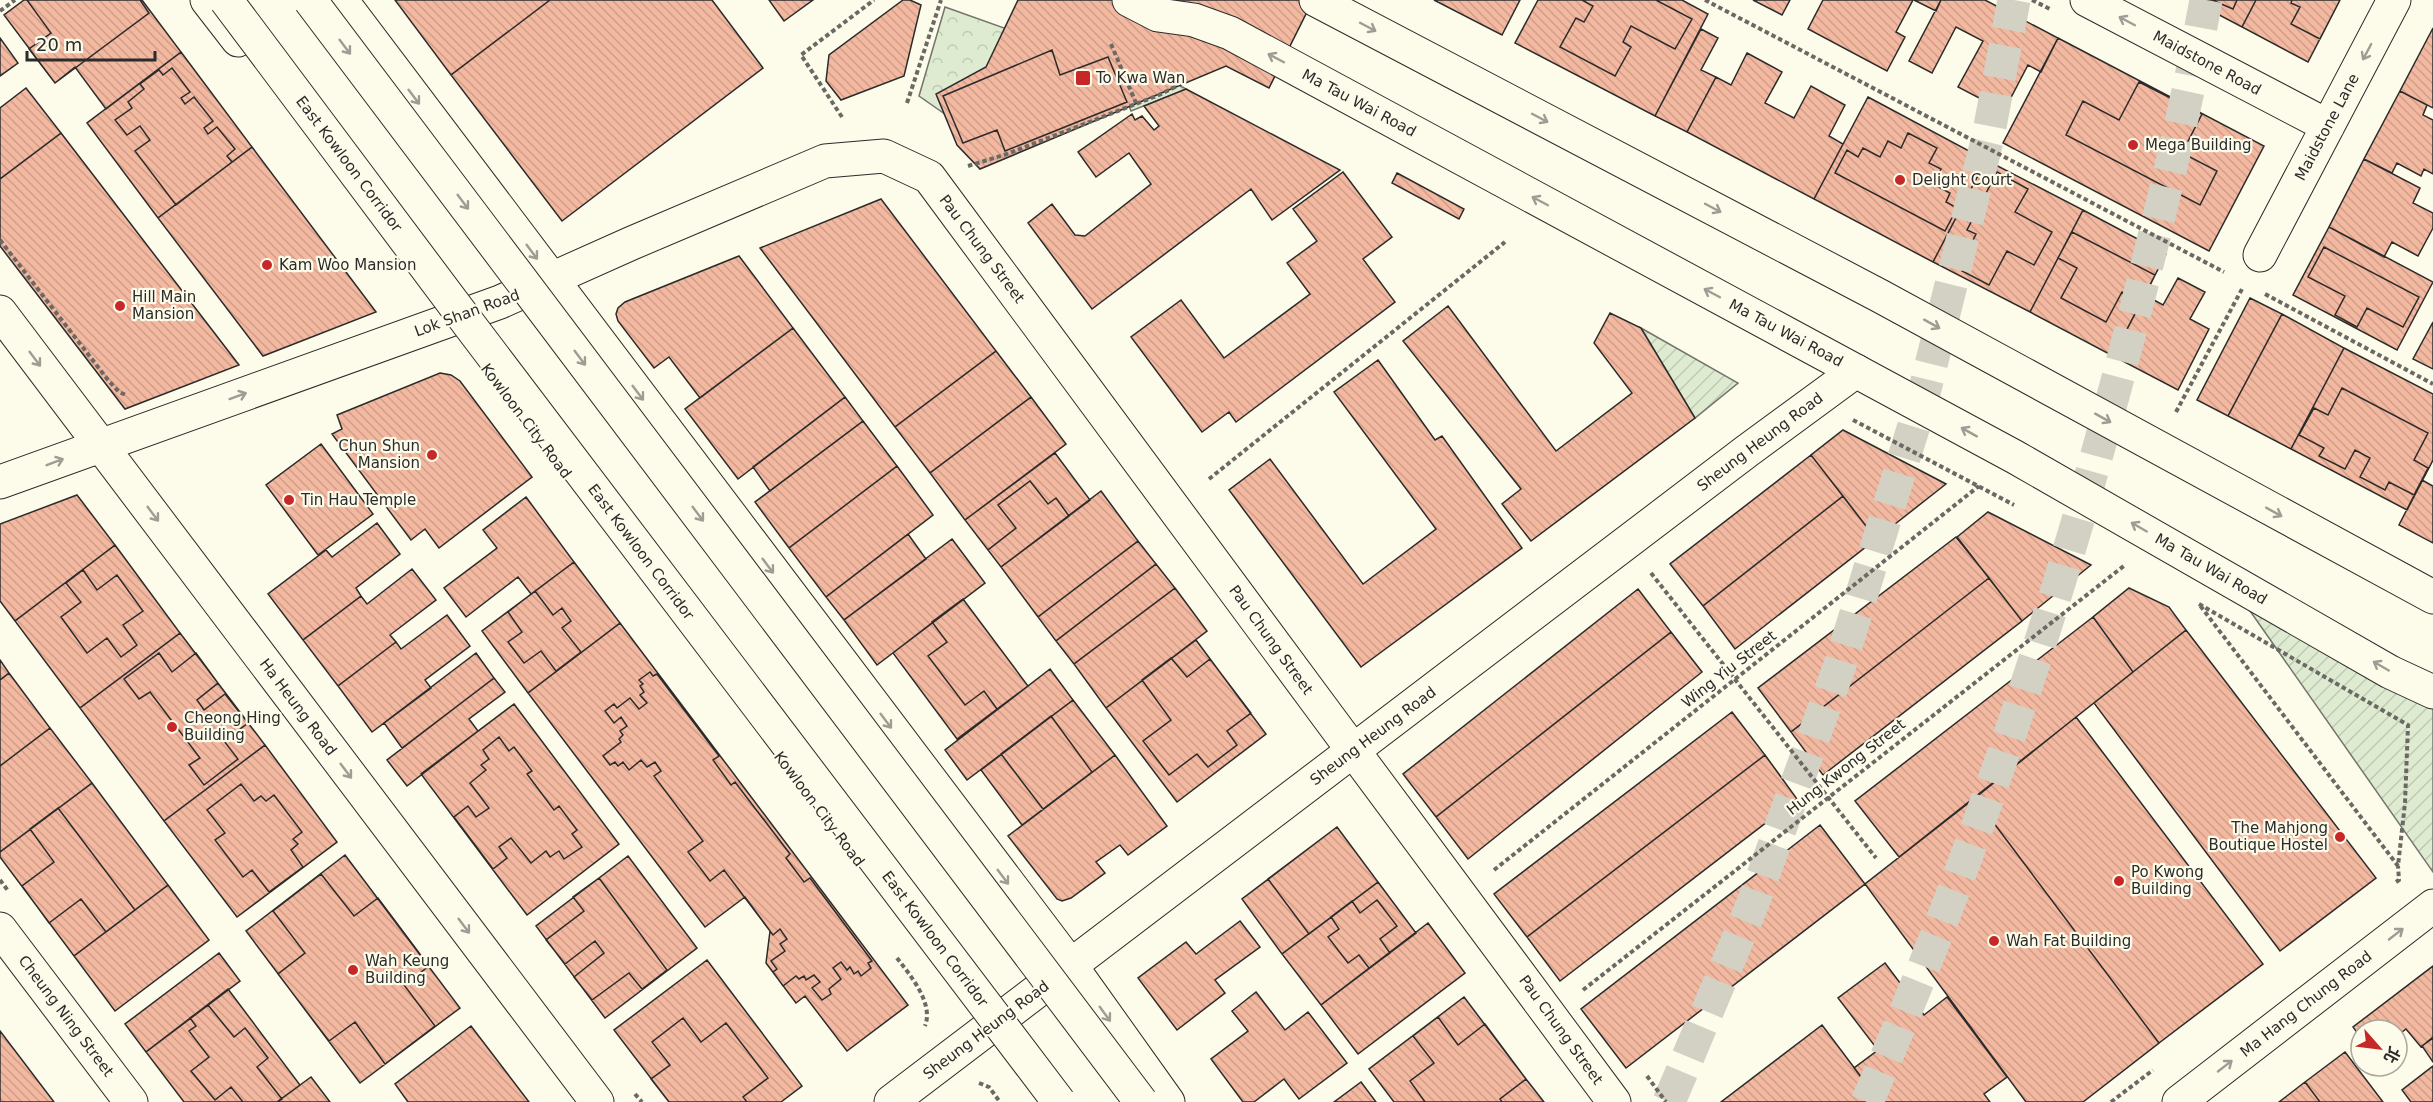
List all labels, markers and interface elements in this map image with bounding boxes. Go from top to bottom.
one-way arrow [2119,15,2137,26]
one-way arrow [1358,22,1376,33]
scale bar [27,24,154,62]
street label: Maidstone Road [2150,27,2264,99]
text: 20 m [36,34,82,55]
one-way arrow [339,38,352,54]
one-way arrow [2361,43,2373,60]
one-way arrow [1268,52,1286,63]
street label: Ma Tau Wai Road [1299,65,1419,141]
marker: To Kwa Wan [1074,69,1092,87]
place label: To Kwa Wan [1095,69,1185,87]
street label: Maidstone Lane [2291,70,2363,184]
one-way arrow [408,89,421,105]
street label: East Kowloon Corridor [292,93,406,236]
one-way arrow [1531,113,1549,124]
place label: Mega Building [2145,136,2252,154]
marker: Mega Building [2126,138,2140,152]
place label: Delight Court [1912,171,2012,189]
marker: Delight Court [1893,173,1907,187]
street label: Pau Chung Street [935,191,1029,307]
one-way arrow [456,194,469,210]
one-way arrow [1532,195,1550,206]
one-way arrow [1704,203,1722,215]
one-way arrow [525,244,538,260]
place label: Kam Woo Mansion [279,256,417,274]
marker: Kam Woo Mansion [260,258,274,272]
street label: Lok Shan Road [412,286,522,340]
one-way arrow [1704,287,1721,299]
place label: Hill Main Mansion [132,288,196,323]
street label: Ma Tau Wai Road [1726,295,1846,371]
marker: Hill Main Mansion [113,299,127,313]
one-way arrow [1922,319,1940,330]
one-way arrow [573,350,586,366]
one-way arrow [28,351,41,367]
street label: Kowloon City Road [477,360,575,482]
one-way arrow [632,385,644,401]
one-way arrow [228,389,247,400]
street label: Sheung Heung Road [1693,389,1827,495]
one-way arrow [2094,412,2111,424]
one-way arrow [1960,426,1978,437]
place label: Chun Shun Mansion [338,437,420,472]
marker: Chun Shun Mansion [425,448,439,462]
one-way arrow [45,456,64,467]
street label: East Kowloon Corridor [584,481,698,624]
place label: Tin Hau Temple [300,491,416,509]
marker: Tin Hau Temple [282,493,296,507]
one-way arrow [691,505,704,521]
one-way arrow [146,506,159,522]
one-way arrow [2265,506,2282,518]
one-way arrow [2131,521,2148,533]
street label: Ma Tau Wai Road [2152,530,2270,608]
one-way arrow [762,557,774,573]
street label: Pau Chung Street [1225,582,1317,698]
street label: Wing Yiu Street [1678,626,1780,712]
street label: Ha Heung Road [256,655,340,759]
one-way arrow [2373,660,2390,672]
street label: Sheung Heung Road [1306,683,1440,789]
place label: Cheong Hing Building [184,709,281,744]
one-way arrow [879,713,892,729]
street label: Hung Kwong Street [1783,715,1909,819]
marker: Cheong Hing Building [165,720,179,734]
street label: Kowloon City Road [770,748,868,870]
one-way arrow [340,762,353,778]
place label: The Mahjong Boutique Hostel [2208,819,2328,854]
marker: The Mahjong Boutique Hostel [2333,830,2347,844]
place label: Po Kwong Building [2131,863,2204,898]
street label: East Kowloon Corridor [878,868,992,1011]
one-way arrow [997,869,1010,885]
marker: Po Kwong Building [2112,874,2126,888]
one-way arrow [457,918,470,934]
one-way arrow [2388,928,2404,941]
place label: Wah Fat Building [2006,932,2131,950]
marker: Wah Fat Building [1987,934,2001,948]
street label: Ma Hang Chung Road [2237,947,2375,1061]
street label: Cheung Ning Street [14,952,118,1080]
place label: Wah Keung Building [365,952,449,987]
marker: Wah Keung Building [346,963,360,977]
street label: Pau Chung Street [1515,972,1607,1088]
street label: Sheung Heung Road [919,977,1053,1083]
one-way arrow [1099,1005,1111,1021]
north arrow [2349,1018,2409,1078]
text: 北 [2380,1043,2404,1066]
one-way arrow [2217,1060,2233,1073]

